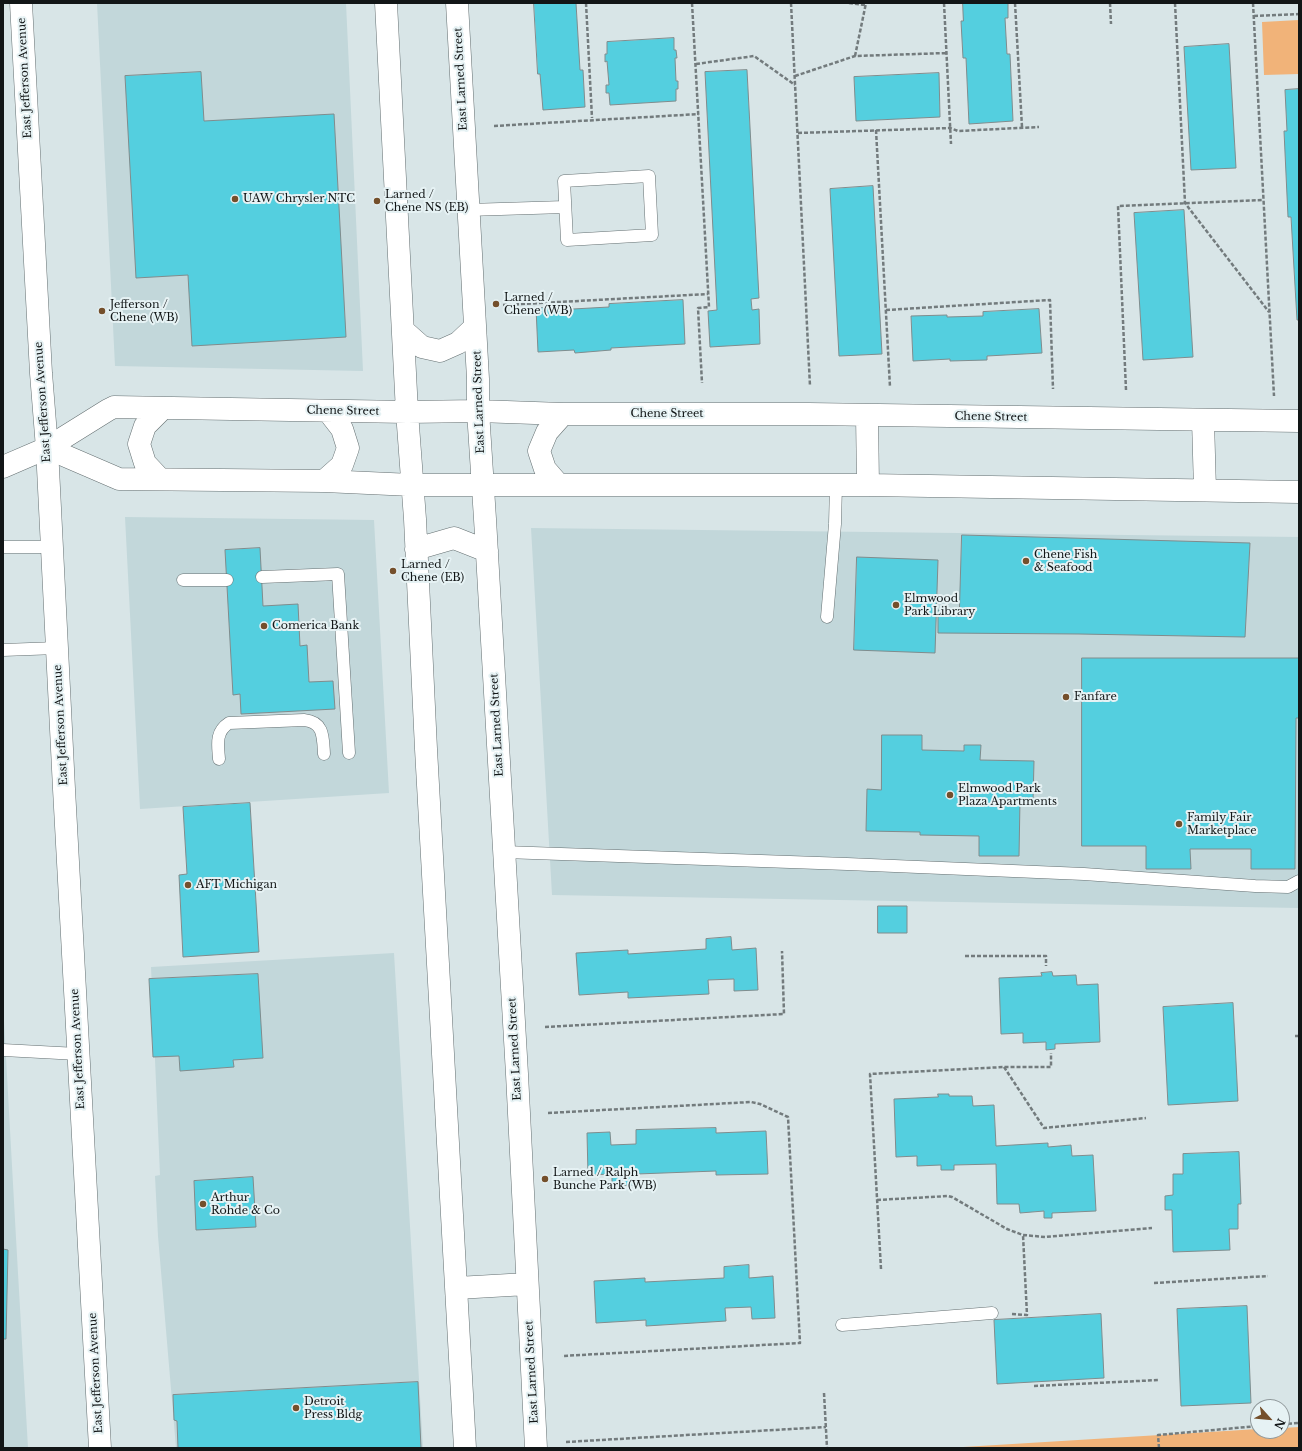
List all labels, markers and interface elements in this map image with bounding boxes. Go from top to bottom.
street label: East Jefferson Avenue [15,17,35,139]
street label: East Larned Street [452,27,470,131]
place label: Larned / Chene NS (EB) [385,188,468,214]
place label: UAW Chrysler NTC [243,192,355,206]
marker: UAW Chrysler NTC [230,194,240,204]
marker: Larned / Chene NS (EB) [372,196,382,206]
place label: Larned / Chene (WB) [504,291,572,317]
place label: Jefferson / Chene (WB) [110,298,178,324]
marker: Larned / Chene (WB) [491,299,501,309]
marker: Jefferson / Chene (WB) [97,306,107,316]
street label: East Jefferson Avenue [32,341,54,463]
street label: East Larned Street [471,350,487,454]
street label: Chene Street [306,404,380,418]
street label: Chene Street [631,407,703,421]
street label: Chene Street [954,410,1028,424]
place label: Chene Fish & Seafood [1034,548,1097,574]
marker: Chene Fish & Seafood [1021,556,1031,566]
place label: Larned / Chene (EB) [401,558,464,584]
marker: Larned / Chene (EB) [388,566,398,576]
place label: Elmwood Park Library [904,592,975,618]
marker: Elmwood Park Library [891,600,901,610]
place label: Comerica Bank [272,619,359,633]
marker: Comerica Bank [259,621,269,631]
street label: East Jefferson Avenue [51,664,71,786]
street label: East Larned Street [488,673,506,777]
place label: Fanfare [1074,690,1117,704]
marker: Fanfare [1061,692,1071,702]
place label: Elmwood Park Plaza Apartments [958,782,1057,808]
marker: Elmwood Park Plaza Apartments [945,790,955,800]
place label: Family Fair Marketplace [1187,811,1256,837]
marker: Family Fair Marketplace [1174,819,1184,829]
place label: AFT Michigan [196,878,277,892]
marker: AFT Michigan [183,880,193,890]
street label: East Jefferson Avenue [68,988,88,1110]
street label: East Larned Street [506,997,524,1101]
place label: Larned / Ralph Bunche Park (WB) [553,1166,656,1192]
marker: Larned / Ralph Bunche Park (WB) [540,1174,550,1184]
place label: Arthur Rohde & Co [211,1191,280,1217]
marker: Arthur Rohde & Co [198,1199,208,1209]
street label: East Jefferson Avenue [86,1312,106,1434]
street label: East Larned Street [523,1320,541,1424]
place label: Detroit Press Bldg [304,1395,362,1421]
north arrow [1250,1399,1290,1439]
marker: Detroit Press Bldg [291,1403,301,1413]
text: N [1271,1416,1288,1432]

